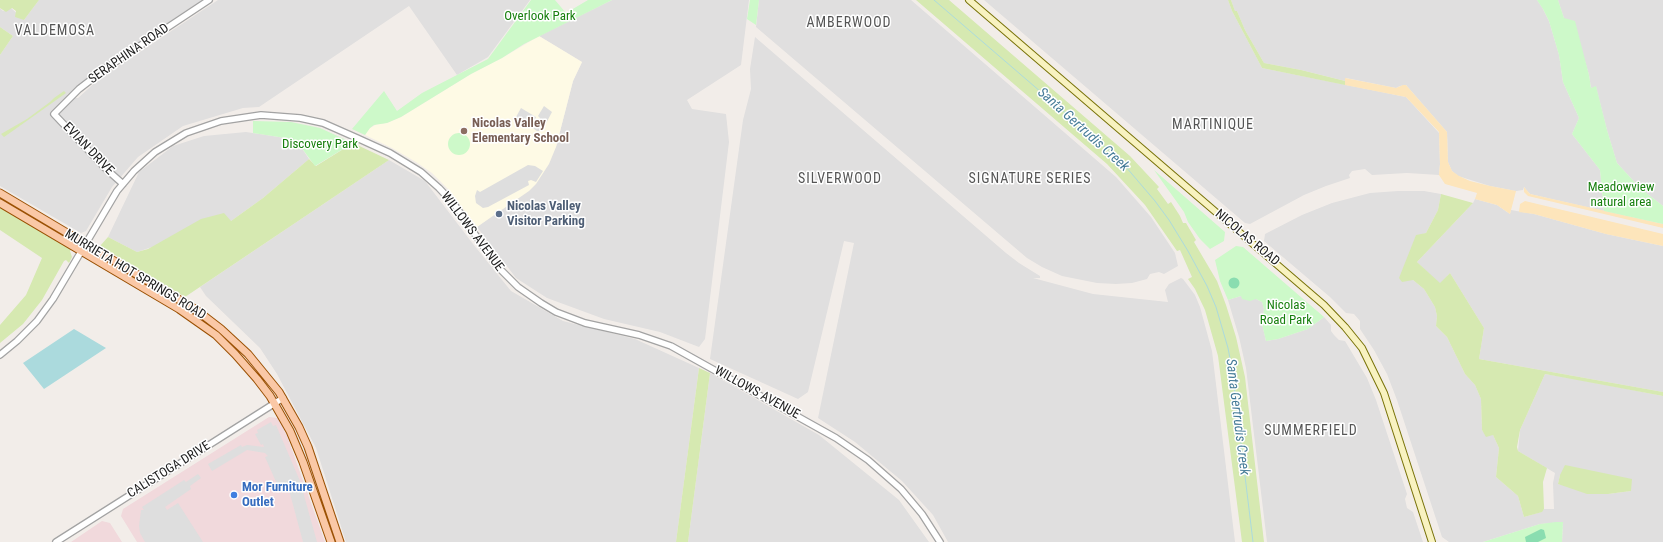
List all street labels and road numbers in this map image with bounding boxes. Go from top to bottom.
street label: SERAPHINA ROAD [86,21,172,87]
street label: EVIAN DRIVE [59,119,117,179]
street label: WILLOWS AVENUE [437,189,507,275]
street label: NICOLAS ROAD [1212,206,1282,270]
street label: MURRIETA HOT SPRINGS ROAD [62,227,208,323]
street label: WILLOWS AVENUE [712,363,802,423]
street label: CALISTOGA DRIVE [125,438,213,502]

